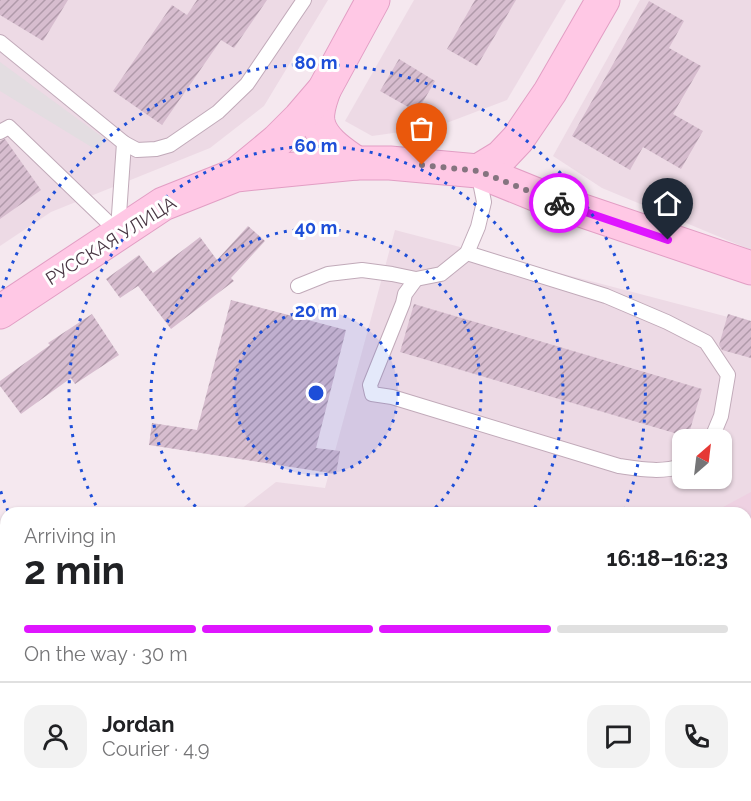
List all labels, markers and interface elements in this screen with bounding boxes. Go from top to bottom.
text: 80 m [294,52,338,73]
pin [396,103,447,165]
icon: bag [405,112,438,145]
text: 60 m [294,135,338,156]
courier [529,173,589,233]
pin [642,178,693,240]
icon: bike [543,187,576,220]
icon: home [651,187,684,220]
street label: РУССКАЯ УЛИЦА [42,192,180,289]
text: 40 m [295,217,337,238]
text: 20 m [295,300,337,321]
centre of rings [306,383,326,403]
north arrow [672,429,732,489]
map controls [672,429,732,489]
text: Arriving in [24,524,116,548]
text: 16:18–16:23 [607,545,728,571]
text: 2 min [24,547,125,593]
text: On the way · 30 m [24,642,188,666]
button: person [24,705,87,768]
button: chat [587,705,650,768]
button: phone [665,705,728,768]
text: Jordan [102,711,174,737]
text: Courier · 4.9 [102,737,210,761]

